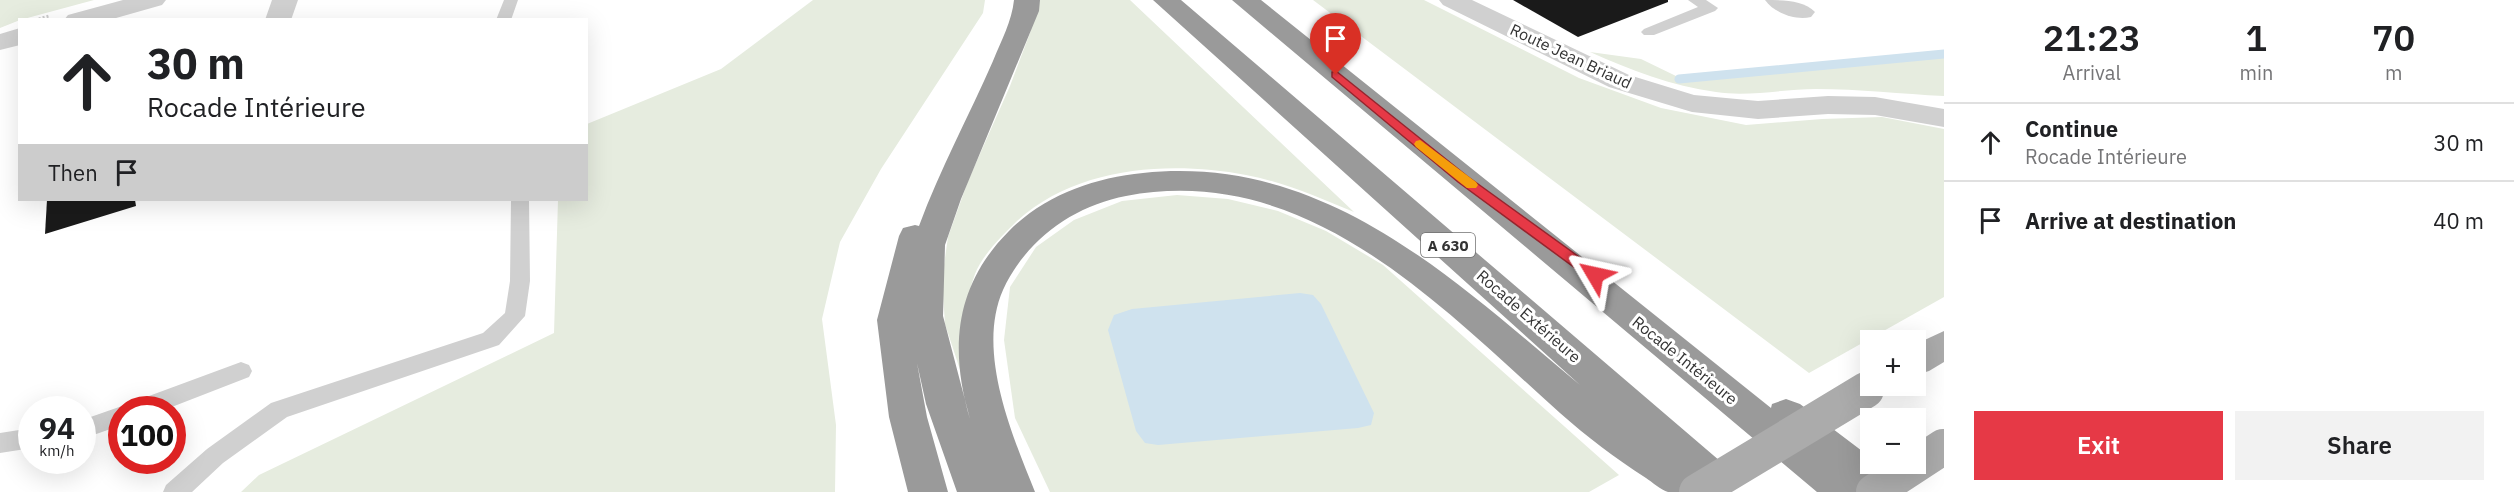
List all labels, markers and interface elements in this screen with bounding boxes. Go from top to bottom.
pin [1310,13,1361,75]
text: 21:23 [2043,14,2141,61]
text: 1 [2246,14,2267,61]
text: 70 [2372,14,2415,61]
street label: Route Jean Briaud [1507,19,1635,93]
icon: arrive [1319,22,1352,55]
text: 30 m [147,36,245,91]
icon: ahead [48,42,126,120]
text: Arrival [2063,59,2121,86]
text: min [2239,59,2273,86]
text: m [2385,59,2402,86]
text: Rocade Intérieure [147,89,366,124]
text: Continue [2025,114,2118,143]
icon: ahead [1974,126,2007,159]
text: 30 m [2433,128,2484,157]
text: Rocade Intérieure [2025,143,2187,170]
icon: arrive [110,156,143,189]
text: Then [48,158,98,187]
icon: arrive [1974,204,2007,237]
text: Arrive at destination [2025,206,2236,235]
text: 40 m [2433,206,2484,235]
road number: A 630 [1421,233,1475,257]
position arrow [1563,243,1627,307]
street label: Rocade Extérieure [1473,265,1585,367]
street label: Rocade Intérieure [1628,311,1742,409]
map controls [1860,330,1926,474]
button: + [1860,330,1926,396]
speed limit sign: 100 [108,396,186,474]
text: 94 [39,408,75,447]
button: − [1860,408,1926,474]
button: Exit [1974,411,2223,480]
button: Share [2235,411,2484,480]
text: km/h [39,441,75,460]

